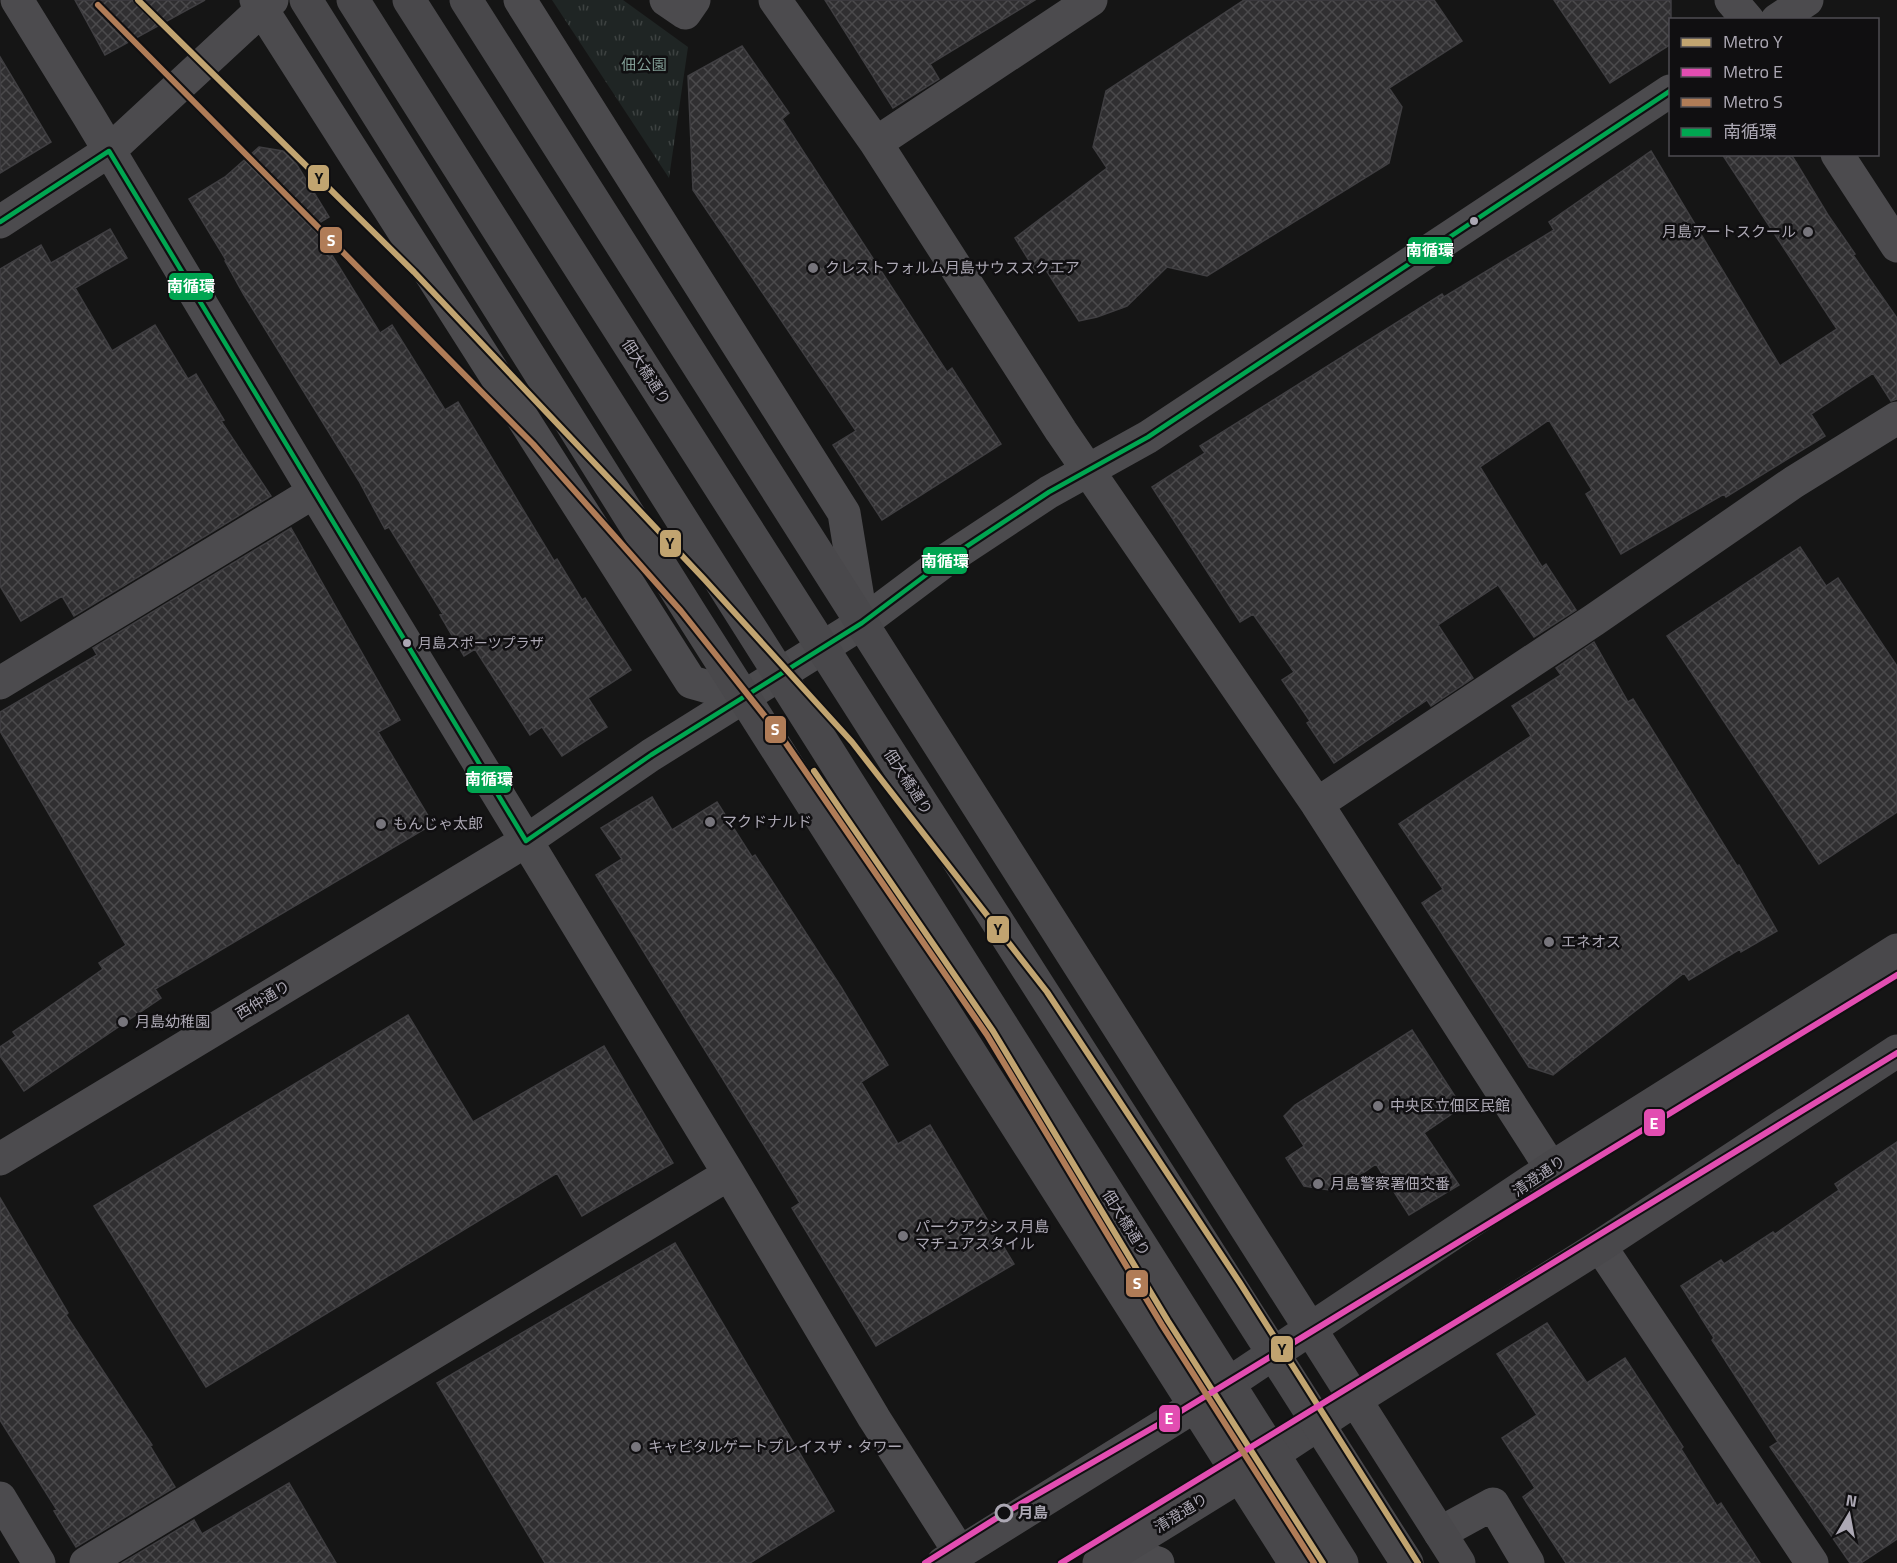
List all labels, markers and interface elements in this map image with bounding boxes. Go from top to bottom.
legend [1669,18,1879,156]
text: Metro Y [1723,28,1783,55]
park label: 佃公園 [621,53,667,76]
text: Metro E [1723,58,1783,85]
text: Metro S [1723,88,1783,115]
text: 南循環 [1723,118,1777,145]
line badge: Y [307,164,330,192]
text: Y [315,166,324,190]
unlabelled marker [1468,215,1480,227]
place label: 月島アートスクール [1662,220,1796,243]
marker: 月島アートスクール [1801,225,1815,239]
line badge: S [319,226,343,254]
text: S [327,228,336,252]
line badge: 南循環 [1407,236,1453,265]
text: 南循環 [1406,238,1454,262]
place label: クレストフォルム月島サウススクエア [825,256,1080,279]
marker: クレストフォルム月島サウススクエア [806,261,820,275]
line badge: 南循環 [168,272,214,301]
text: 南循環 [167,274,215,298]
street label: 佃大橋通り [616,334,676,409]
line badge: Y [659,529,682,558]
text: Y [666,531,675,555]
line badge: 南循環 [922,546,968,575]
text: 南循環 [921,549,969,573]
place label: 月島スポーツプラザ [418,632,544,653]
marker: 月島スポーツプラザ [401,637,413,649]
line badge: S [764,715,787,744]
text: S [771,717,780,741]
street label: 佃大橋通り [878,744,938,819]
line badge: 南循環 [466,765,512,794]
text: 南循環 [465,767,513,791]
place label: マクドナルド [722,810,812,833]
place label: もんじゃ太郎 [393,812,483,835]
marker: マクドナルド [703,815,717,829]
marker: もんじゃ太郎 [374,817,388,831]
line badge: Y [986,915,1010,944]
text: Y [994,917,1003,941]
place label: エネオス [1561,930,1621,953]
marker: エネオス [1542,935,1556,949]
street label: 西仲通り [231,974,294,1025]
place label: 月島幼稚園 [135,1010,210,1033]
marker: 月島幼稚園 [116,1015,130,1029]
place label: 中央区立佃区民館 [1390,1094,1510,1117]
marker: 中央区立佃区民館 [1371,1099,1385,1113]
line badge: E [1643,1108,1666,1137]
text: E [1650,1111,1659,1135]
street label: 清澄通り [1507,1149,1570,1202]
place label: 月島警察署佃交番 [1330,1172,1450,1195]
marker: 月島警察署佃交番 [1311,1177,1325,1191]
street label: 佃大橋通り [1097,1185,1156,1261]
place label: パークアクシス月島 マチュアスタイル [915,1215,1049,1255]
marker: パークアクシス月島 マチュアスタイル [896,1229,910,1243]
line badge: S [1125,1269,1149,1298]
text: S [1133,1271,1142,1295]
line badge: Y [1270,1335,1294,1363]
text: Y [1278,1337,1287,1361]
line badge: E [1158,1404,1181,1433]
text: E [1165,1406,1174,1430]
place label: キャピタルゲートプレイスザ・タワー [648,1435,903,1458]
marker: キャピタルゲートプレイスザ・タワー [629,1440,643,1454]
north arrow [1819,1485,1879,1545]
street label: 清澄通り [1149,1487,1212,1538]
text: N [1844,1487,1859,1513]
place label: 月島 [1018,1501,1048,1524]
marker: 月島 [995,1504,1013,1522]

